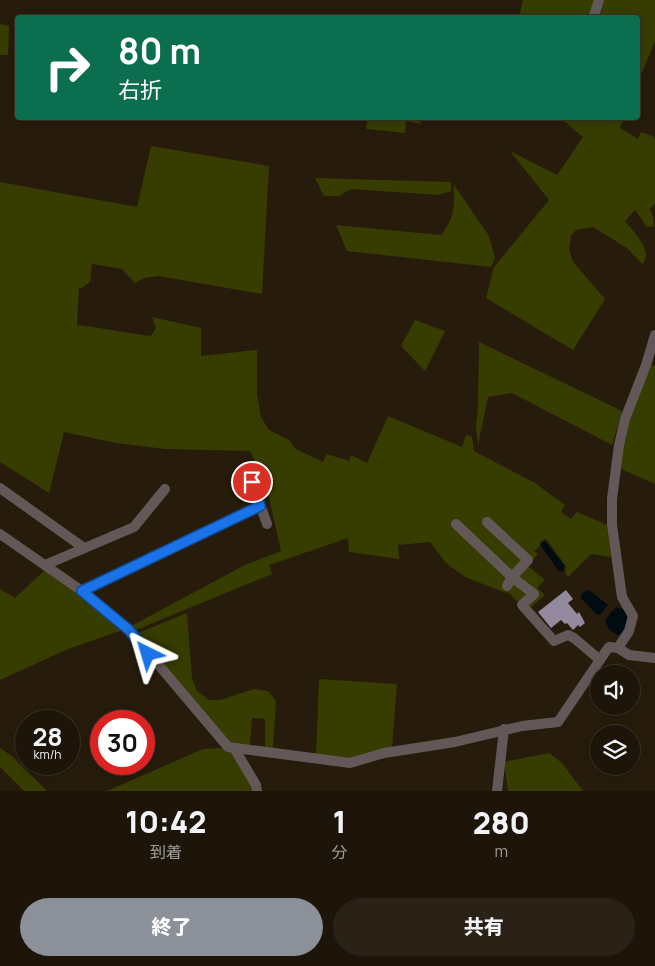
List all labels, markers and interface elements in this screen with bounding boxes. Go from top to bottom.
text: 80 m [118,27,201,75]
icon: right [35,35,100,100]
text: 右折 [118,75,162,105]
pin [231,461,273,503]
icon: arrive [238,468,266,496]
position arrow [121,627,173,679]
map controls [590,665,640,775]
button: sound [590,665,640,715]
speed limit sign: 30 [90,710,155,775]
text: 28 [32,719,63,754]
button: layers [590,725,640,775]
text: km/h [34,746,61,763]
text: 10:42 [125,801,206,842]
text: 1 [333,801,346,842]
text: 280 [473,802,530,843]
text: m [494,840,508,862]
text: 到着 [150,841,182,863]
text: 分 [332,841,348,863]
button: 終了 [20,898,323,956]
button: 共有 [333,898,635,956]

